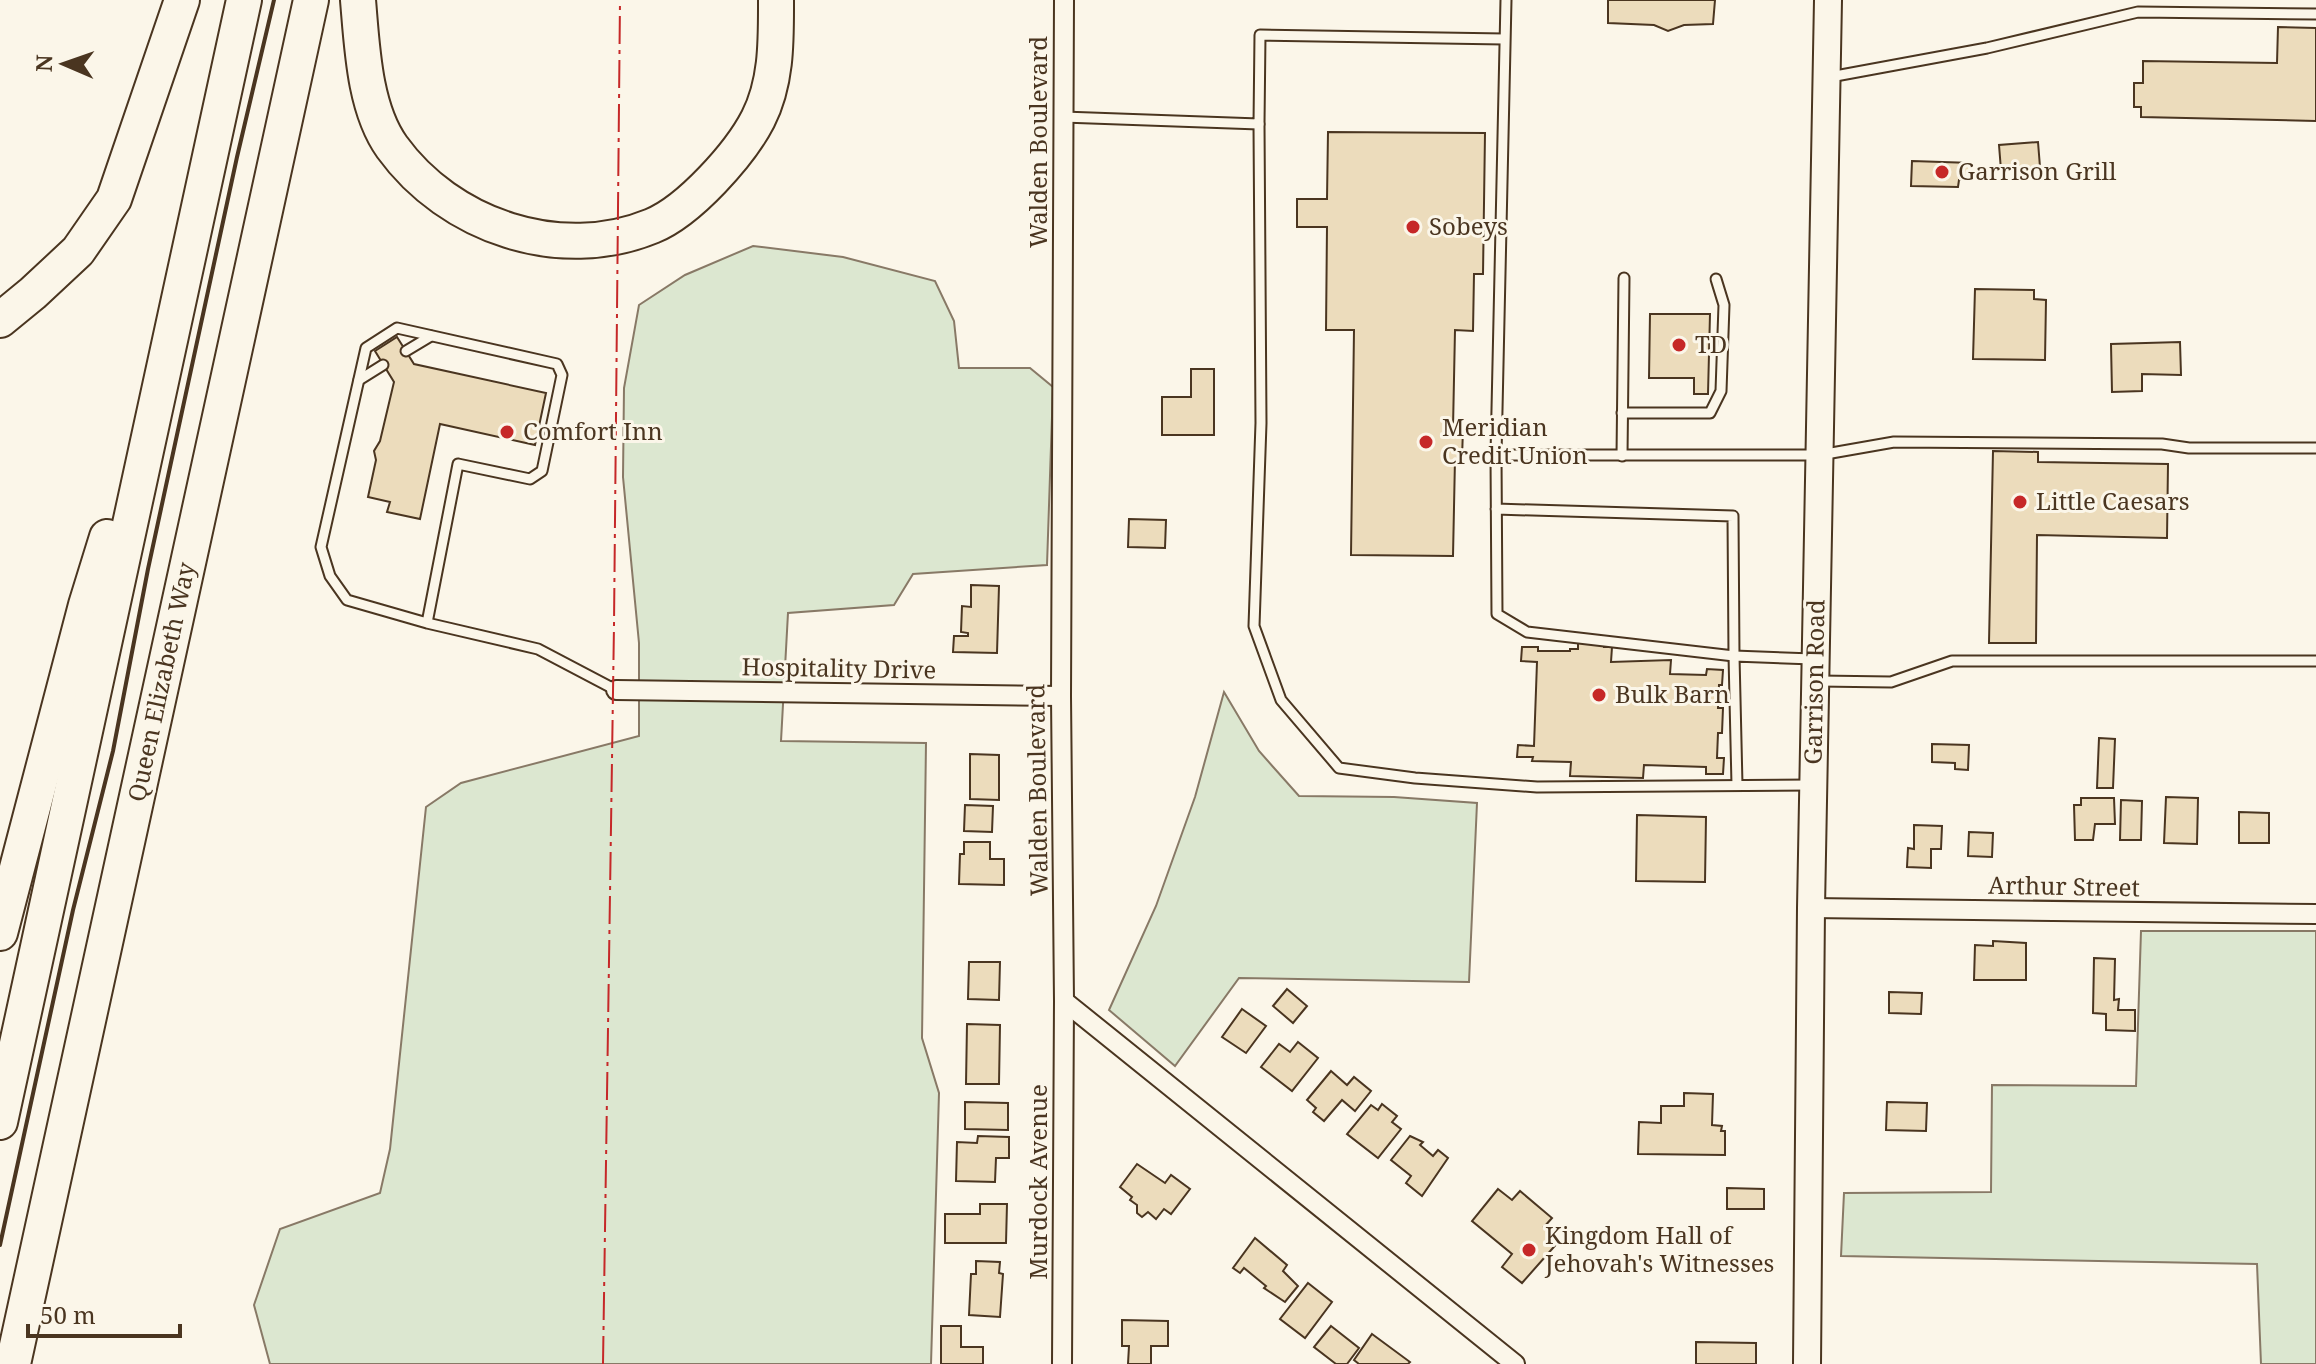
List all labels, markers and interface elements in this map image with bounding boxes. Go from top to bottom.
north arrow [24,24,104,104]
street label: Walden Boulevard [1021,36,1054,248]
text: N [28,54,58,72]
place label: Garrison Grill [1958,154,2117,187]
marker: Garrison Grill [1933,163,1951,181]
place label: Sobeys [1429,209,1508,242]
marker: Sobeys [1404,218,1422,236]
place label: TD [1695,327,1727,360]
marker: TD [1670,336,1688,354]
place label: Meridian Credit Union [1442,410,1588,471]
place label: Comfort Inn [523,414,663,447]
marker: Comfort Inn [498,423,516,441]
marker: Meridian Credit Union [1417,433,1435,451]
place label: Little Caesars [2036,484,2190,517]
marker: Little Caesars [2011,493,2029,511]
street label: Queen Elizabeth Way [119,559,202,804]
street label: Garrison Road [1796,599,1831,765]
street label: Hospitality Drive [741,649,937,686]
place label: Bulk Barn [1615,677,1730,710]
street label: Walden Boulevard [1018,683,1055,896]
marker: Bulk Barn [1590,686,1608,704]
street label: Arthur Street [1988,868,2140,903]
street label: Murdock Avenue [1021,1084,1054,1280]
place label: Kingdom Hall of Jehovah's Witnesses [1544,1218,1774,1279]
marker: Kingdom Hall of Jehovah's Witnesses [1520,1241,1538,1259]
scale bar [28,1288,180,1338]
text: 50 m [40,1298,96,1331]

